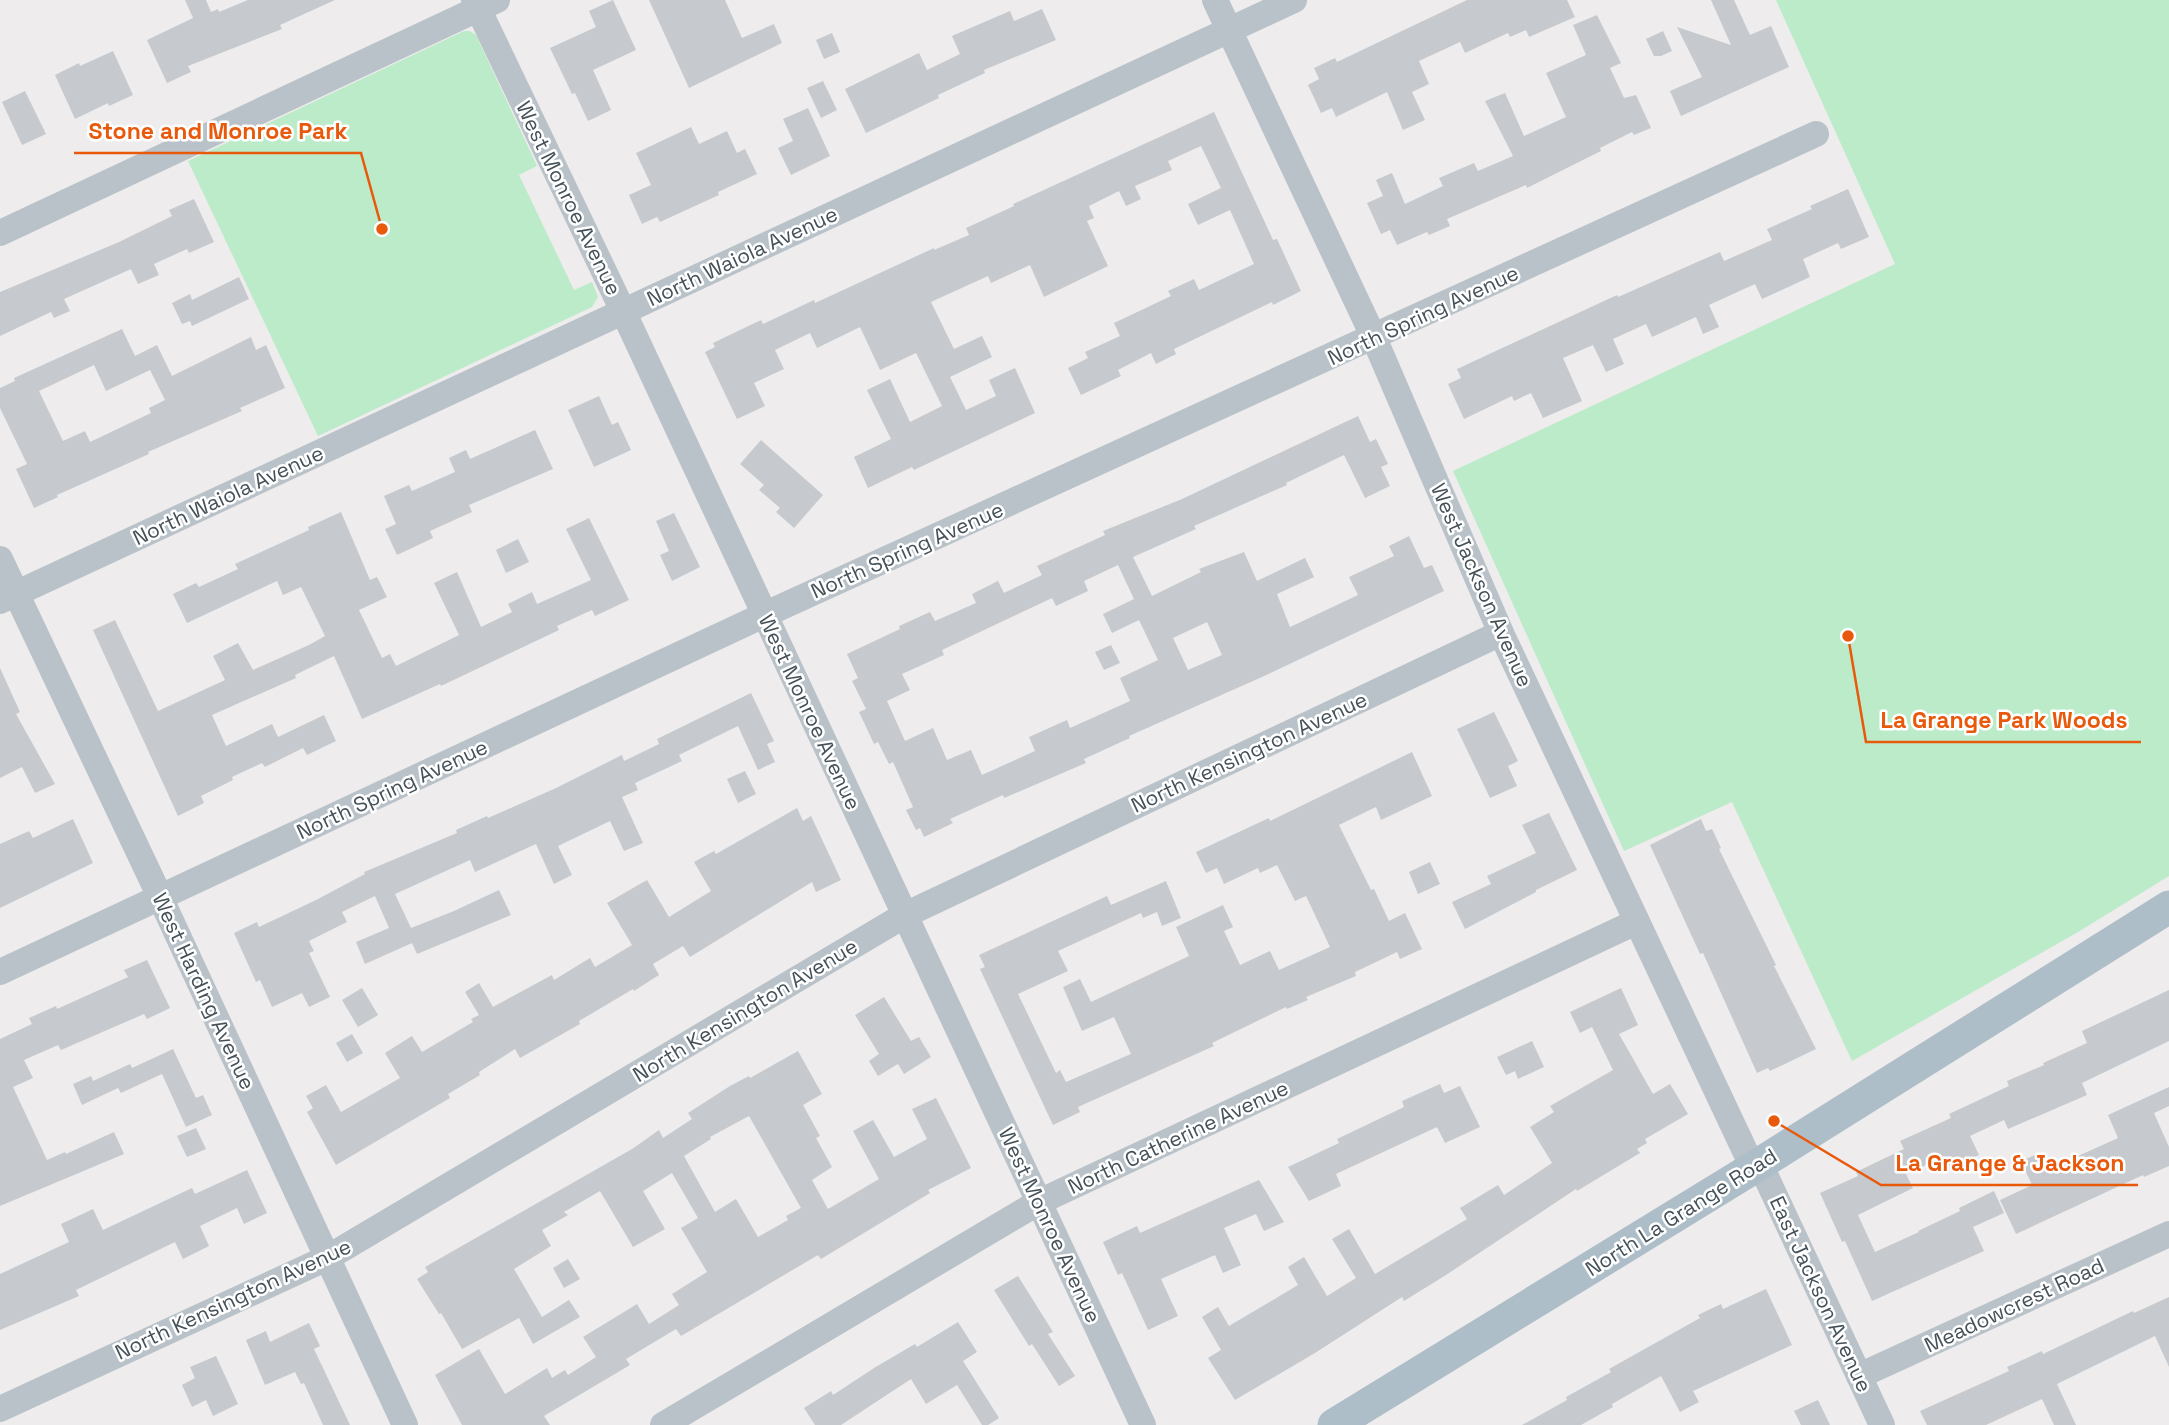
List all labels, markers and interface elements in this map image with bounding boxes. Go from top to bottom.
street label: West Monroe Avenue [510,97,628,299]
callout: Stone and Monroe Park [74,109,361,153]
text: Stone and Monroe Park [89,116,347,146]
street label: North Waiola Avenue [642,200,842,312]
street label: North Spring Avenue [1323,259,1523,371]
street label: North Waiola Avenue [128,439,328,551]
street label: West Jackson Avenue [1425,479,1539,691]
street label: North Spring Avenue [807,495,1007,605]
street label: West Monroe Avenue [753,610,867,814]
street label: North Kensington Avenue [1127,685,1371,819]
callout: La Grange Park Woods [1866,698,2141,742]
text: La Grange Park Woods [1880,705,2128,735]
street label: North Spring Avenue [292,733,492,845]
street label: West Harding Avenue [147,888,261,1094]
street label: North Kensington Avenue [628,932,862,1088]
street label: North Catherine Avenue [1063,1074,1293,1200]
street label: West Monroe Avenue [993,1123,1107,1327]
callout: La Grange & Jackson [1881,1141,2138,1185]
street label: North La Grange Road [1580,1142,1782,1282]
text: La Grange & Jackson [1895,1148,2125,1178]
street label: East Jackson Avenue [1764,1192,1878,1396]
street label: North Kensington Avenue [111,1232,355,1366]
street label: Meadowcrest Road [1920,1252,2108,1358]

